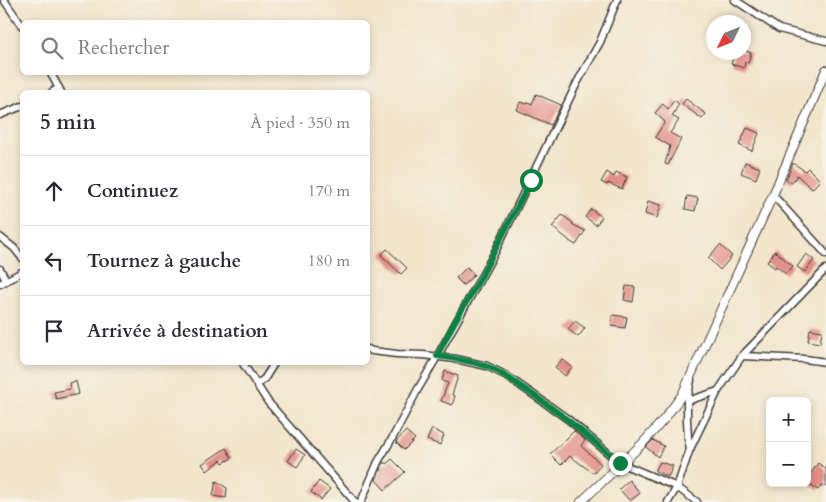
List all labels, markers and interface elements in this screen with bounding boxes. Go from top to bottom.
north arrow [706,15,751,60]
search box [20,20,370,75]
icon: search [38,34,66,62]
text: Rechercher [78,35,169,61]
text: 5 min [40,108,96,137]
text: À pied · 350 m [250,112,350,134]
route start [520,169,543,192]
icon: ahead [40,177,68,205]
text: Continuez [87,178,178,204]
text: 170 m [308,180,350,202]
icon: left [40,247,68,275]
text: Tournez à gauche [87,248,241,274]
text: 180 m [308,250,350,272]
icon: arrive [40,317,68,345]
text: Arrivée à destination [87,318,268,344]
map controls [766,397,811,487]
button: + [766,397,811,442]
button: − [766,442,811,487]
route end [609,452,632,475]

